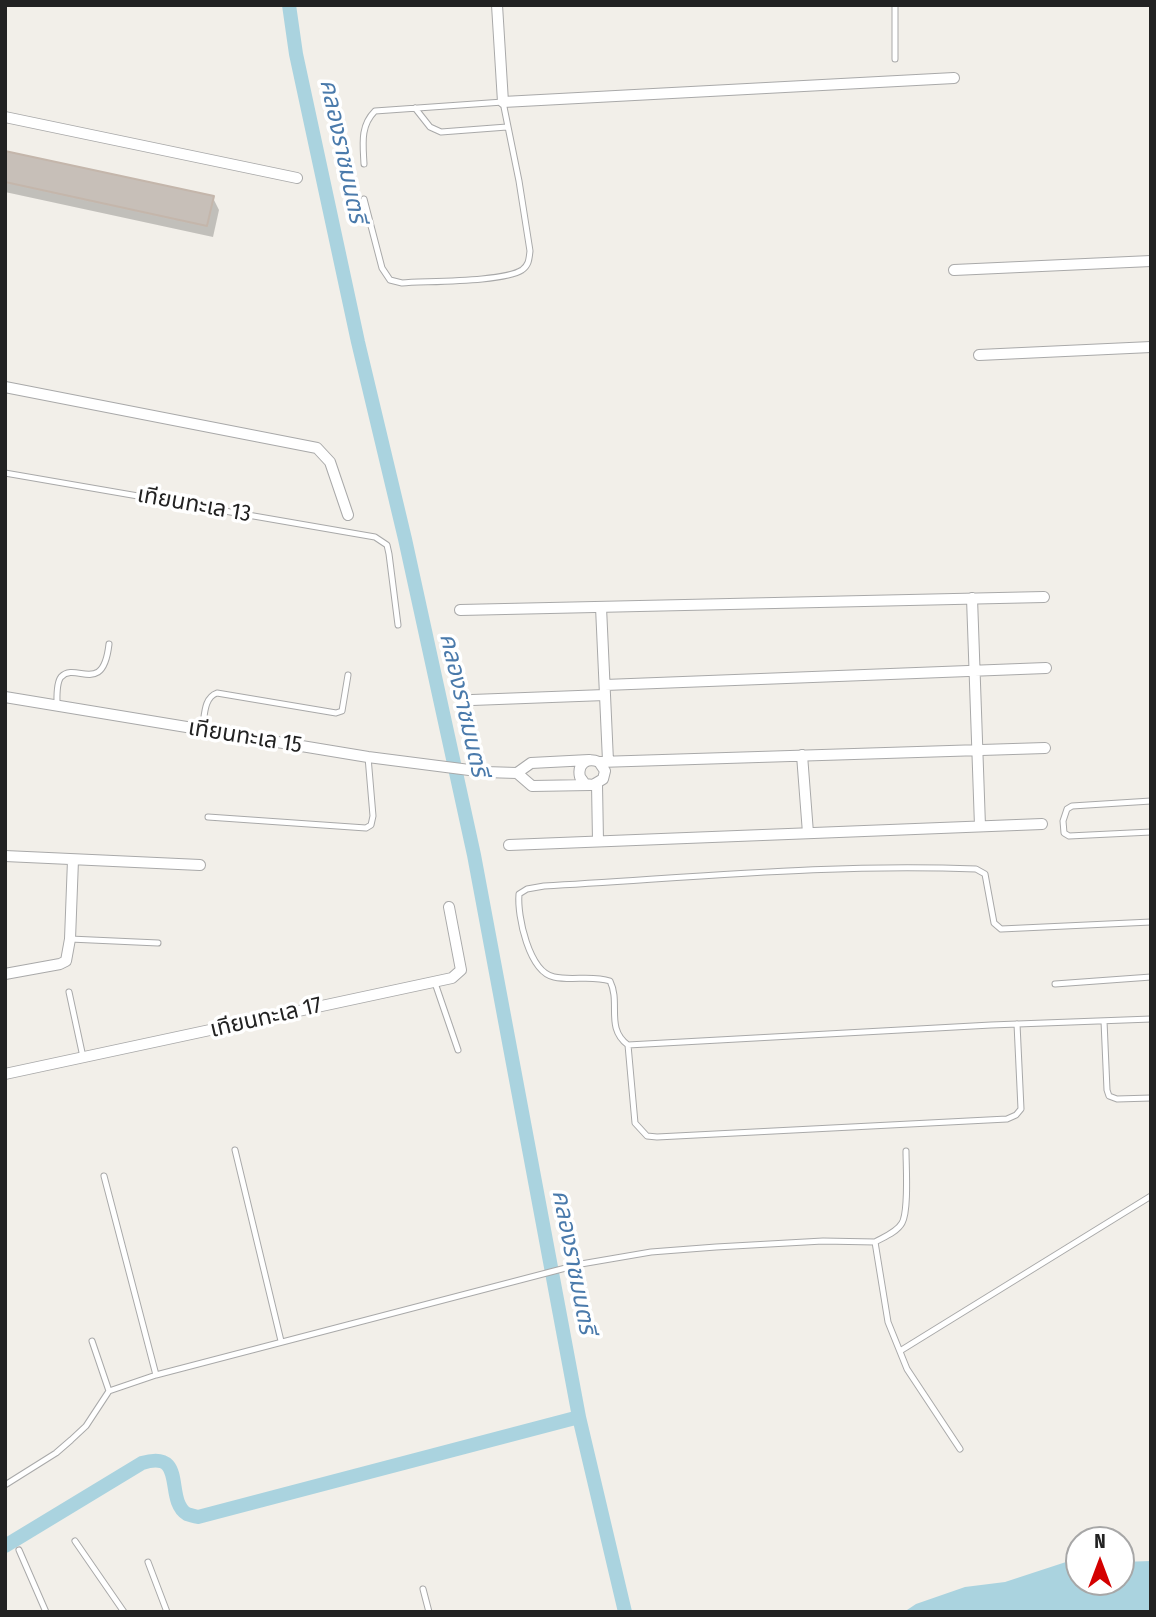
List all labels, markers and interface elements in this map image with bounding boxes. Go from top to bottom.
water label: คลองราชมนตรี [313,77,371,225]
street label: เทียนทะเล 13 [135,481,253,529]
water label: คลองราชมนตรี [433,631,493,779]
street label: เทียนทะเล 15 [186,714,304,760]
street label: เทียนทะเล 17 [207,992,325,1044]
water label: คลองราชมนตรี [545,1188,601,1336]
north arrow [1065,1526,1135,1596]
text: N [1094,1530,1106,1553]

